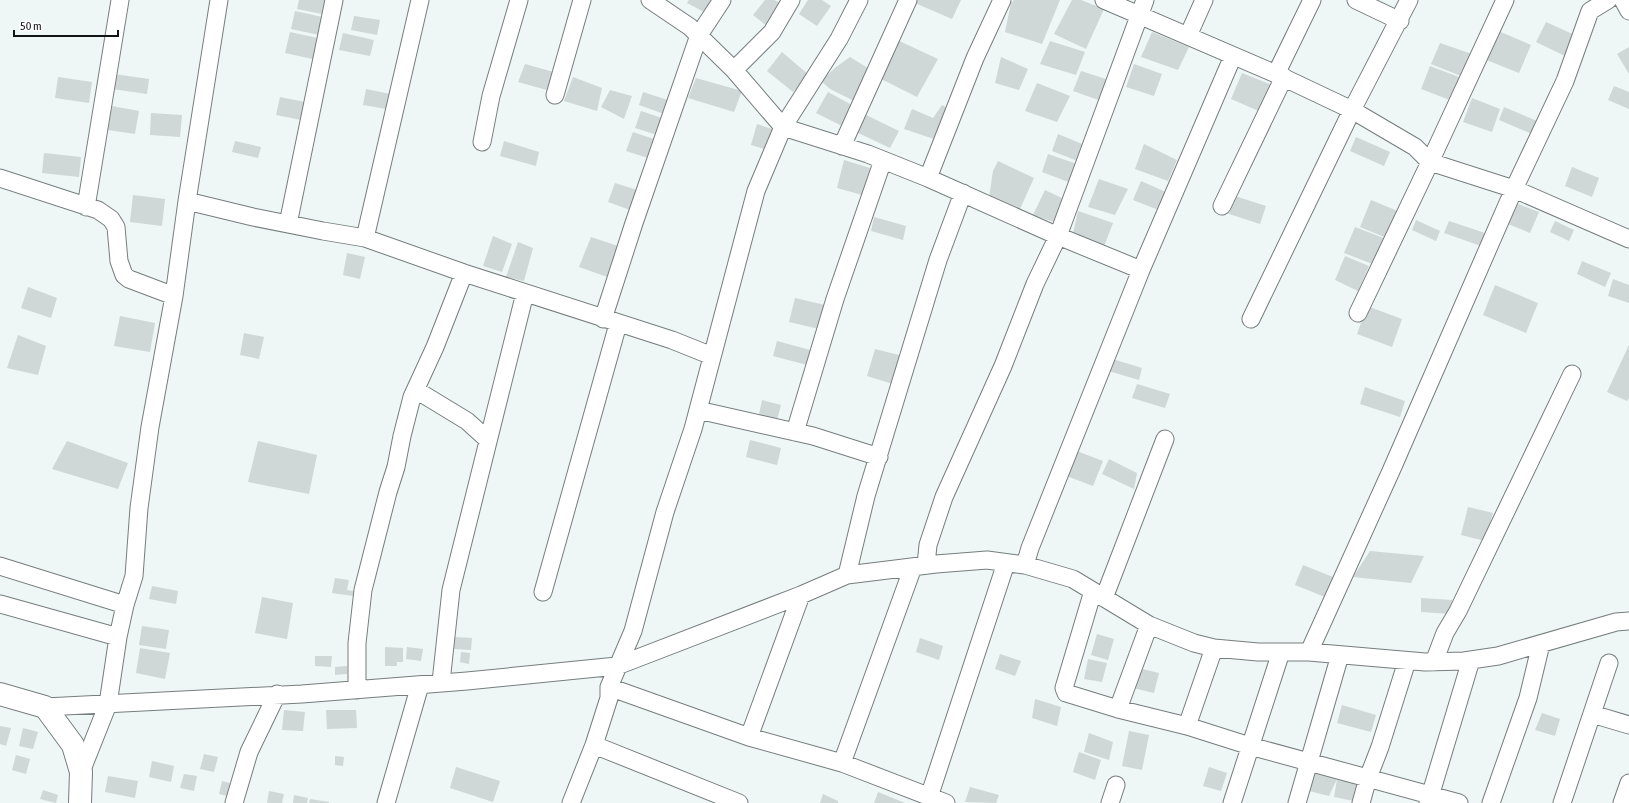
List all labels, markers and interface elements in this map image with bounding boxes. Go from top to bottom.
scale bar [14,12,118,38]
text: 50 m [20,19,42,33]

